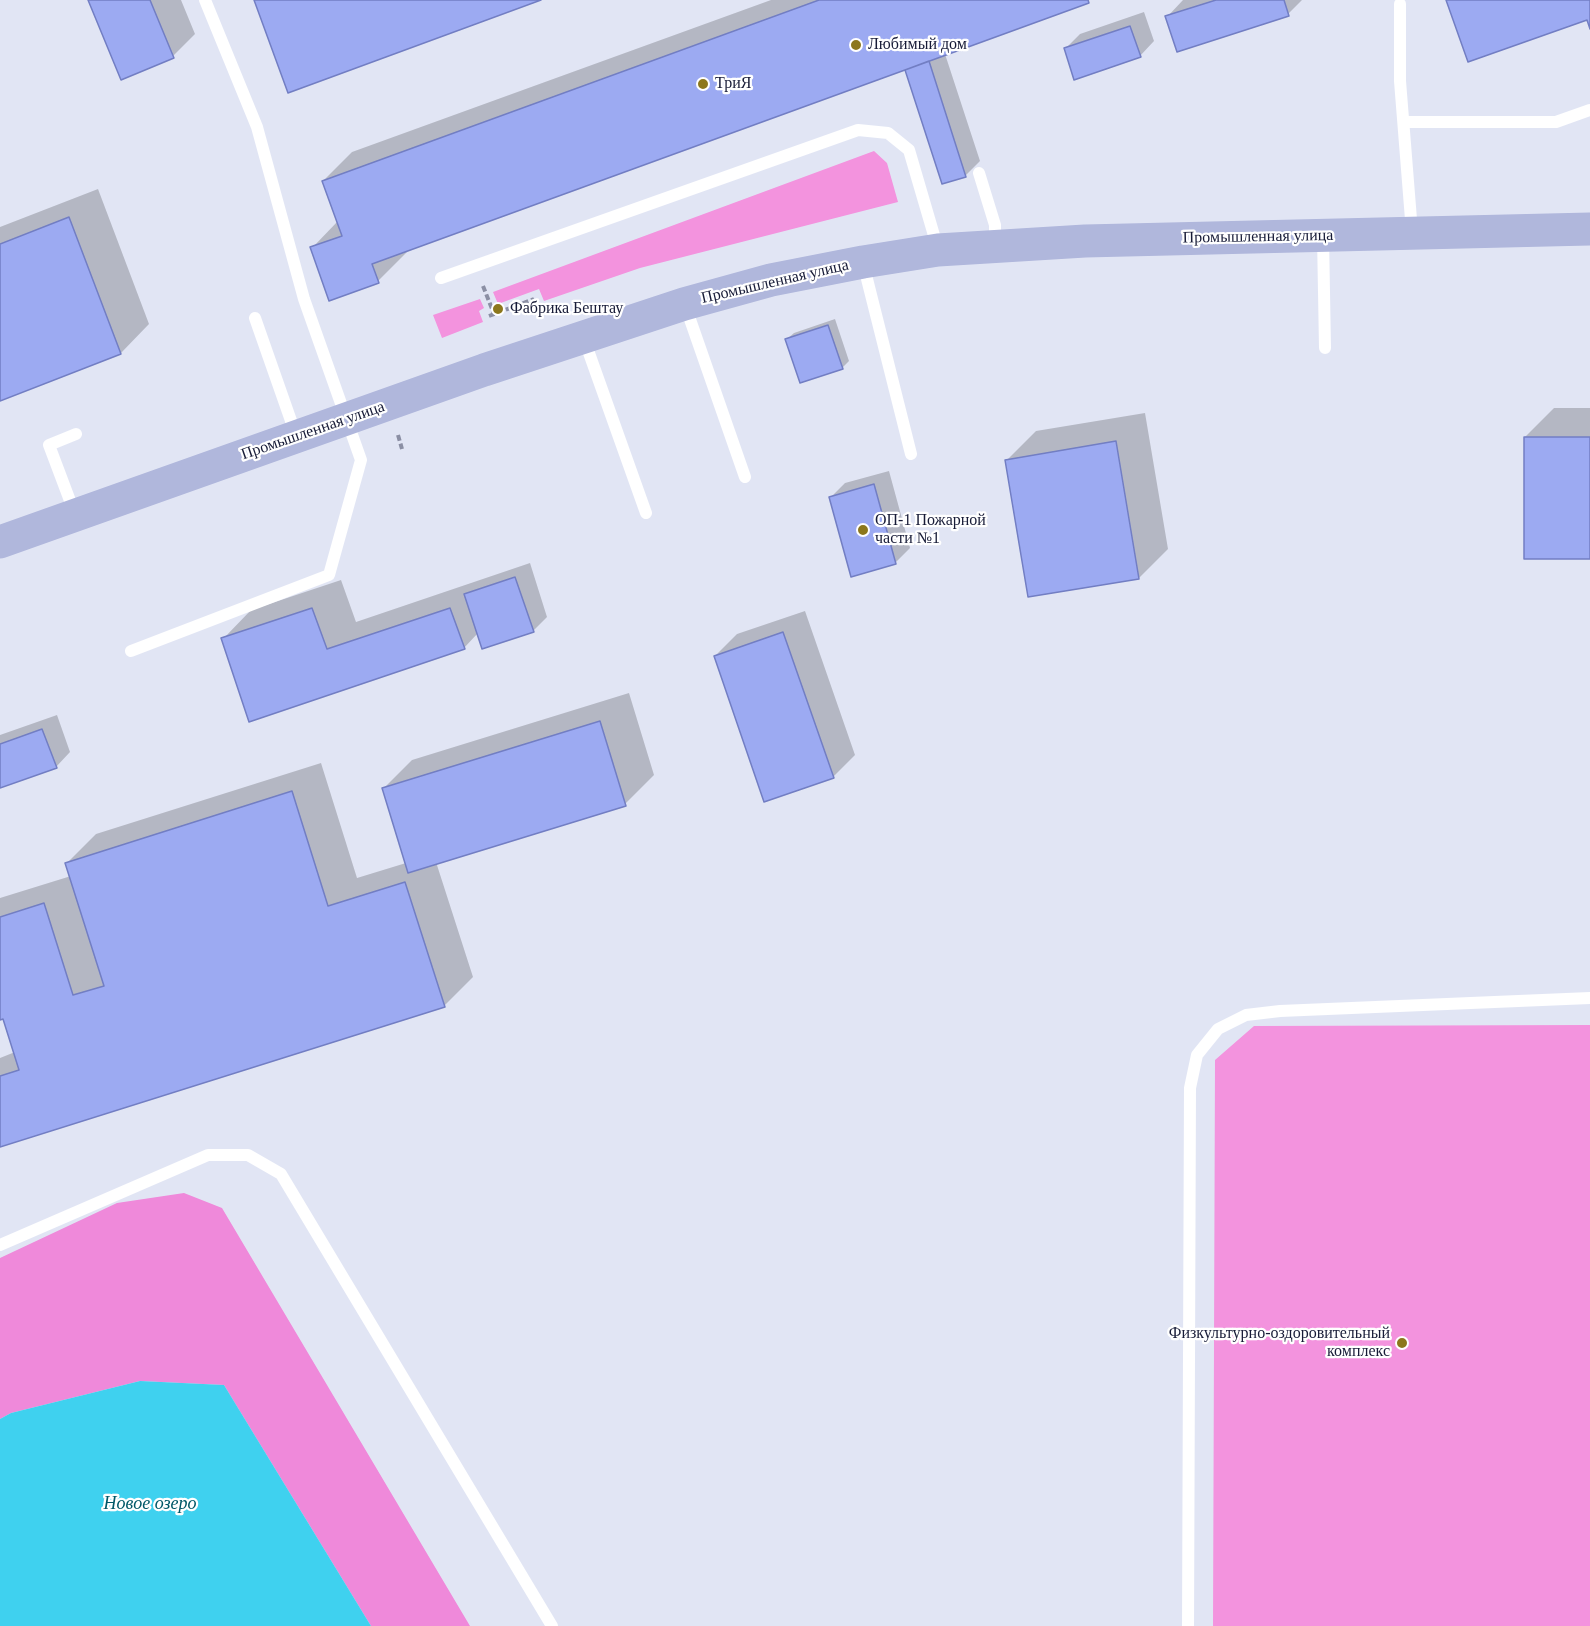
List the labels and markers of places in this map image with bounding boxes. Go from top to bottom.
place label: Любимый дом [868,35,967,55]
marker: Любимый дом [849,38,863,52]
place label: ТриЯ [715,74,751,94]
marker: ТриЯ [696,77,710,91]
place label: Фабрика Бештау [510,299,623,319]
marker: Фабрика Бештау [491,302,505,316]
place label: ОП-1 Пожарной части №1 [875,511,986,549]
marker: ОП-1 Пожарной части №1 [856,523,870,537]
place label: Физкультурно-оздоровительный комплекс [1169,1324,1390,1362]
marker: Физкультурно-оздоровительный комплекс [1395,1336,1409,1350]

